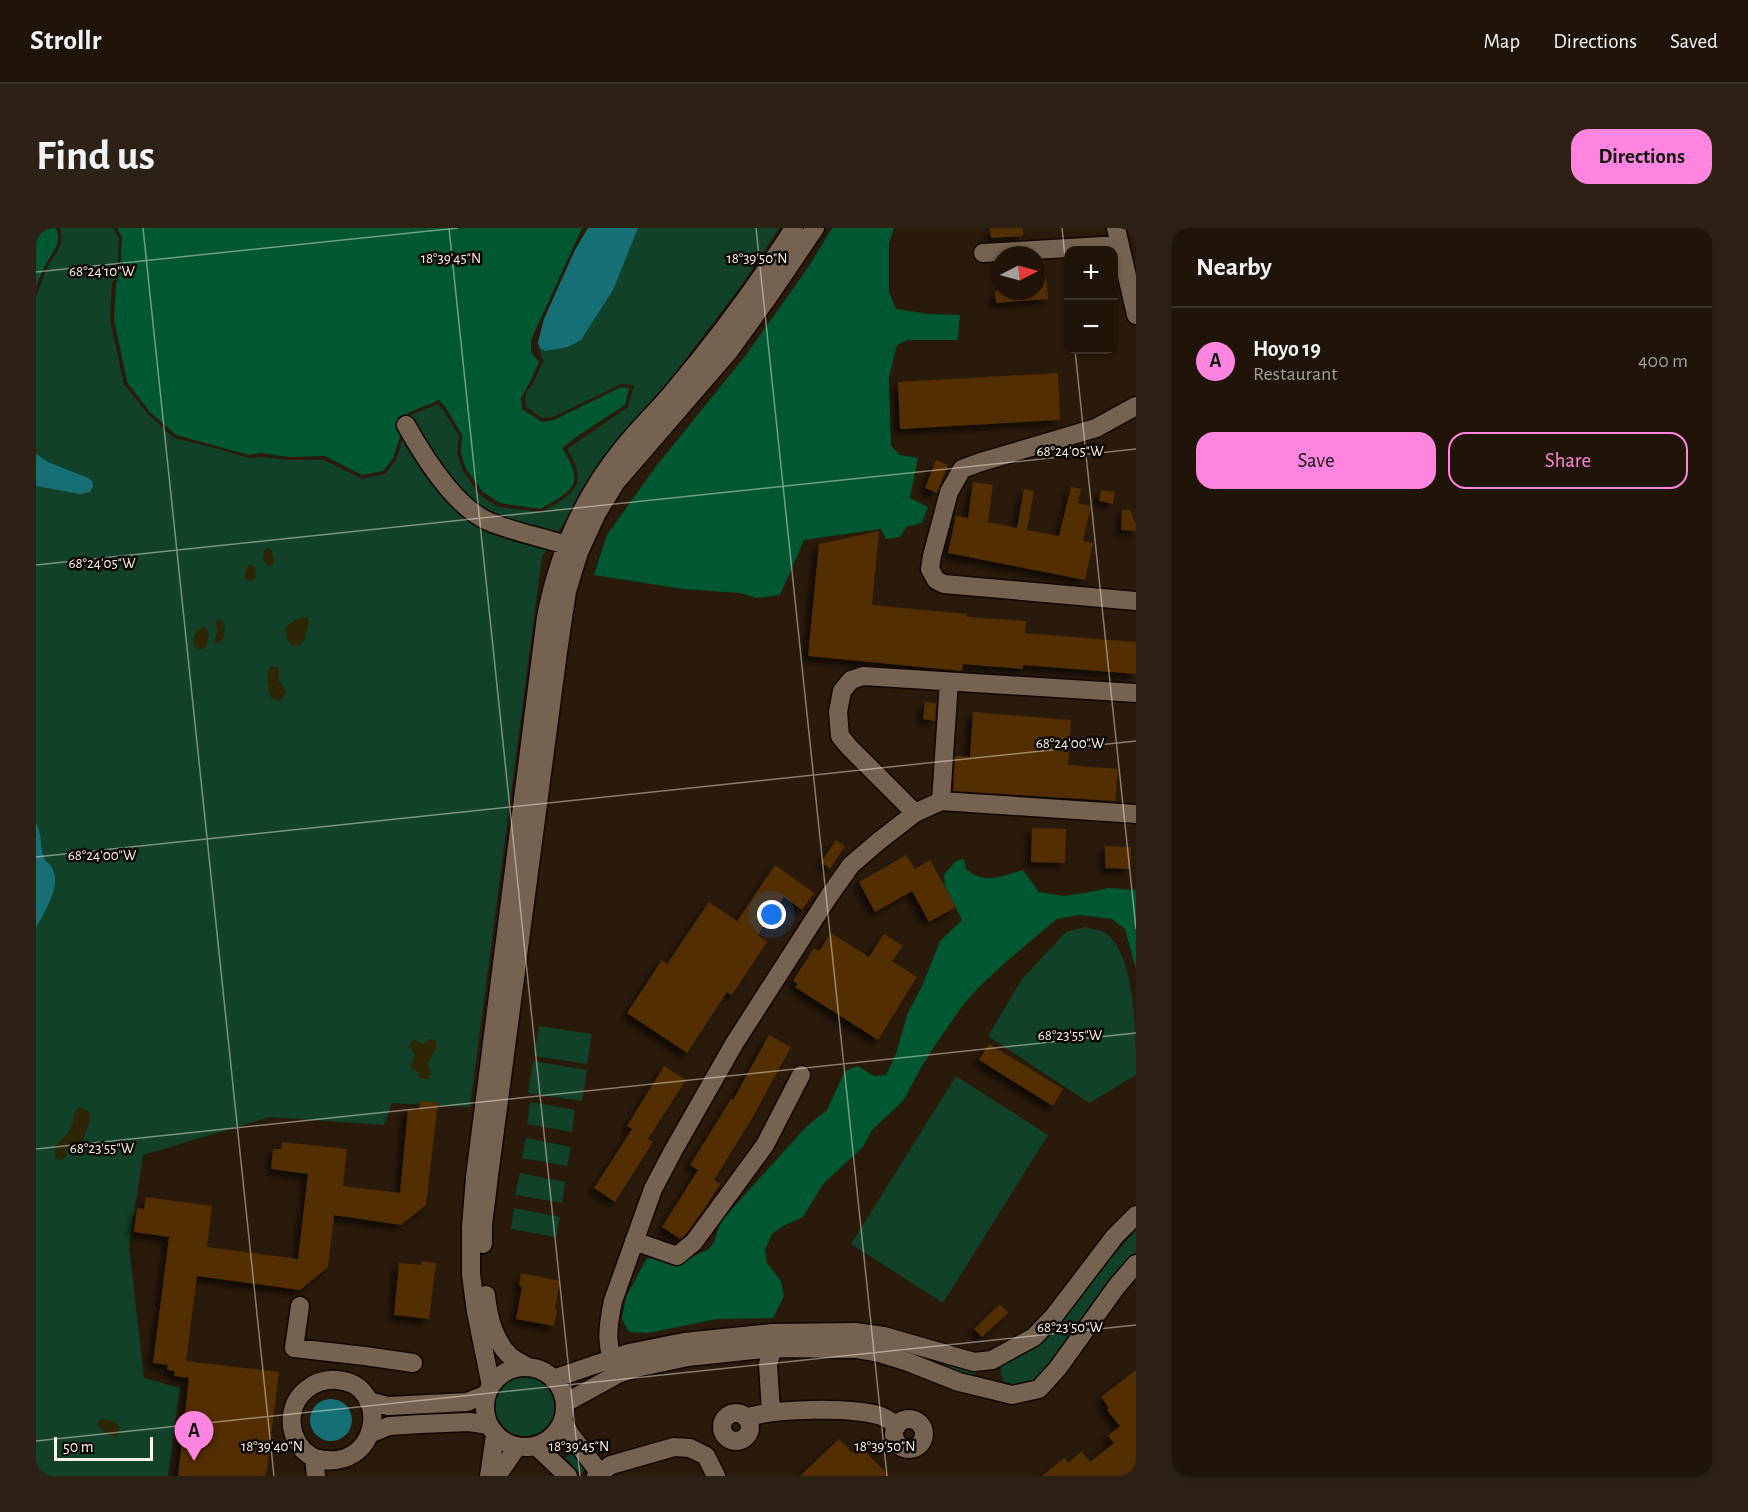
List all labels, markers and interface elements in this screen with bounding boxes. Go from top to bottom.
text: Strollr [30,27,101,55]
text: Map [1484,31,1520,52]
text: Directions [1553,31,1637,52]
text: Saved [1670,31,1718,52]
button: Directions [1571,129,1712,184]
text: Find us [36,135,155,177]
north arrow [992,246,1046,300]
map controls [1064,246,1118,354]
button: + [1064,246,1118,300]
text: 18°39'45"N [421,251,481,266]
text: 18°39'50"N [726,251,788,266]
text: Nearby [1196,254,1272,280]
text: 68°24'10"W [69,264,136,279]
button: − [1064,300,1118,354]
text: Hoyo 19 [1253,338,1321,360]
text: A [1210,351,1222,371]
text: 400 m [1638,351,1688,371]
text: Restaurant [1253,364,1338,384]
button: Save [1196,432,1436,489]
button: Share [1448,432,1688,489]
text: 68°24'05"W [1036,444,1104,459]
text: 68°24'05"W [68,556,136,571]
text: 68°24'00"W [1036,736,1105,751]
text: 68°24'00"W [68,848,137,863]
your location [757,900,786,929]
text: 68°23'55"W [1038,1028,1103,1043]
text: 68°23'55"W [70,1141,135,1156]
text: 68°23'50"W [1037,1320,1104,1335]
pin: A [174,1412,214,1461]
scale bar [54,1434,153,1462]
text: 50 m [63,1439,94,1455]
text: 18°39'40"N [241,1439,303,1454]
text: 18°39'45"N [549,1439,609,1454]
text: 18°39'50"N [854,1439,916,1454]

